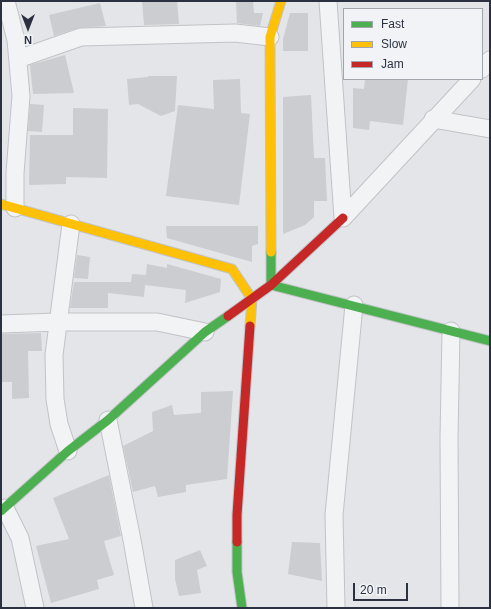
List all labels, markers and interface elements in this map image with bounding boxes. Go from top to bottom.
north arrow [8,8,48,48]
legend [343,8,483,80]
text: Fast [381,17,404,31]
text: N [24,34,32,46]
text: Slow [381,37,407,51]
text: Jam [381,57,404,71]
scale bar [355,575,410,601]
text: 20 m [360,583,387,597]

